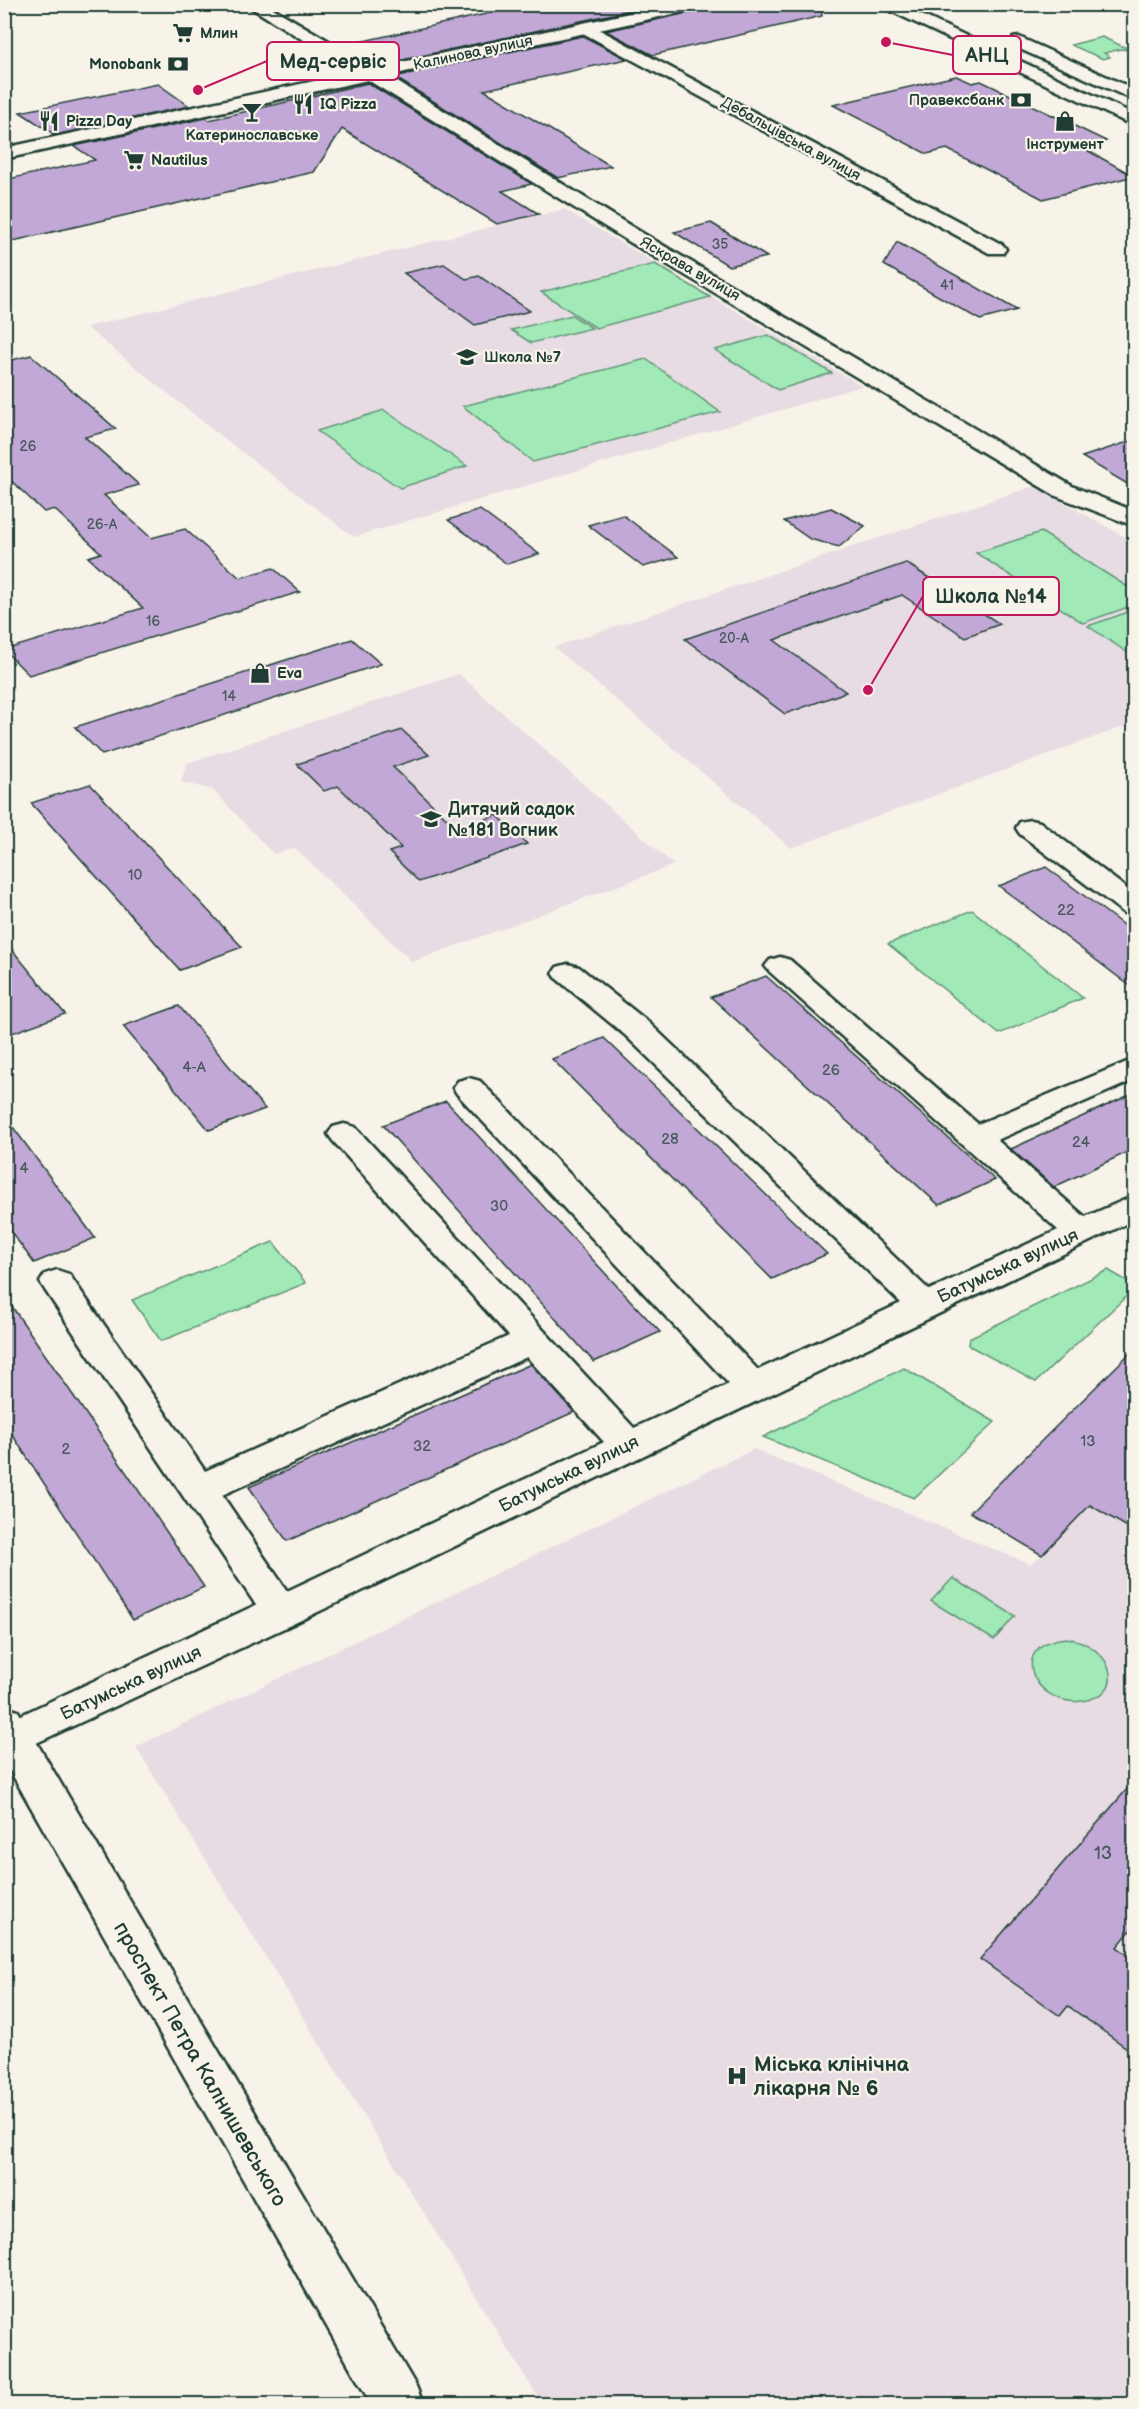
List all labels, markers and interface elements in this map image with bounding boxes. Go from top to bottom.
supermarket icon: Млин [171,21,195,45]
place label: Млин [200,24,238,43]
street label: Калинова вулиця [412,31,534,75]
callout: АНЦ [953,36,1021,74]
callout: Мед-сервіс [267,42,399,80]
text: АНЦ [964,44,1009,68]
text: Мед-сервіс [279,50,387,74]
bank icon: Monobank [166,52,190,76]
place label: Monobank [89,55,161,74]
bank icon: Правексбанк [1009,88,1033,112]
place label: Правексбанк [909,91,1005,110]
restaurant icon: IQ Pizza [291,92,315,116]
street label: Дебальцівська вулиця [718,93,864,185]
place label: IQ Pizza [320,95,377,114]
bar icon: Катеринославське [240,100,264,124]
restaurant icon: Pizza Day [37,109,61,133]
shop icon: Інструмент [1053,109,1077,133]
place label: Pizza Day [66,112,132,131]
place label: Катеринославське [186,126,318,145]
place label: Інструмент [1026,135,1105,154]
supermarket icon: Nautilus [122,148,146,172]
place label: Nautilus [151,151,208,170]
street label: Яскрава вулиця [636,233,744,305]
house number: 35 [712,236,728,253]
house number: 41 [940,277,954,294]
school or university icon: Школа №7 [455,345,479,369]
place label: Школа №7 [484,348,561,367]
house number: 26 [20,438,37,455]
house number: 26-А [87,516,118,533]
callout: Школа №14 [923,577,1059,615]
text: Школа №14 [935,585,1047,609]
house number: 16 [146,613,160,630]
house number: 20-А [719,630,750,647]
shop icon: Eva [248,661,272,685]
place label: Eva [277,664,302,683]
house number: 14 [222,688,236,705]
place label: Дитячий садок №181 Вогник [448,799,575,841]
school or university icon: Дитячий садок №181 Вогник [419,807,443,831]
house number: 10 [128,866,142,885]
house number: 22 [1057,901,1075,920]
house number: 4-А [182,1058,207,1077]
house number: 26 [822,1061,840,1080]
house number: 28 [661,1130,679,1149]
house number: 24 [1072,1133,1090,1152]
house number: 4 [19,1159,29,1178]
house number: 30 [490,1197,508,1216]
street label: Батумська вулиця [934,1224,1082,1308]
street label: Батумська вулиця [496,1431,642,1517]
house number: 13 [1080,1432,1096,1451]
house number: 32 [413,1437,431,1456]
house number: 2 [62,1440,71,1459]
street label: Батумська вулиця [57,1641,205,1725]
house number: 13 [1094,1843,1112,1864]
street label: проспект Петра Калнишевського [108,1917,292,2211]
place label: Міська клінічна лікарня № 6 [753,2052,910,2101]
hospital icon: Міська клінічна лікарня № 6 [725,2064,749,2088]

